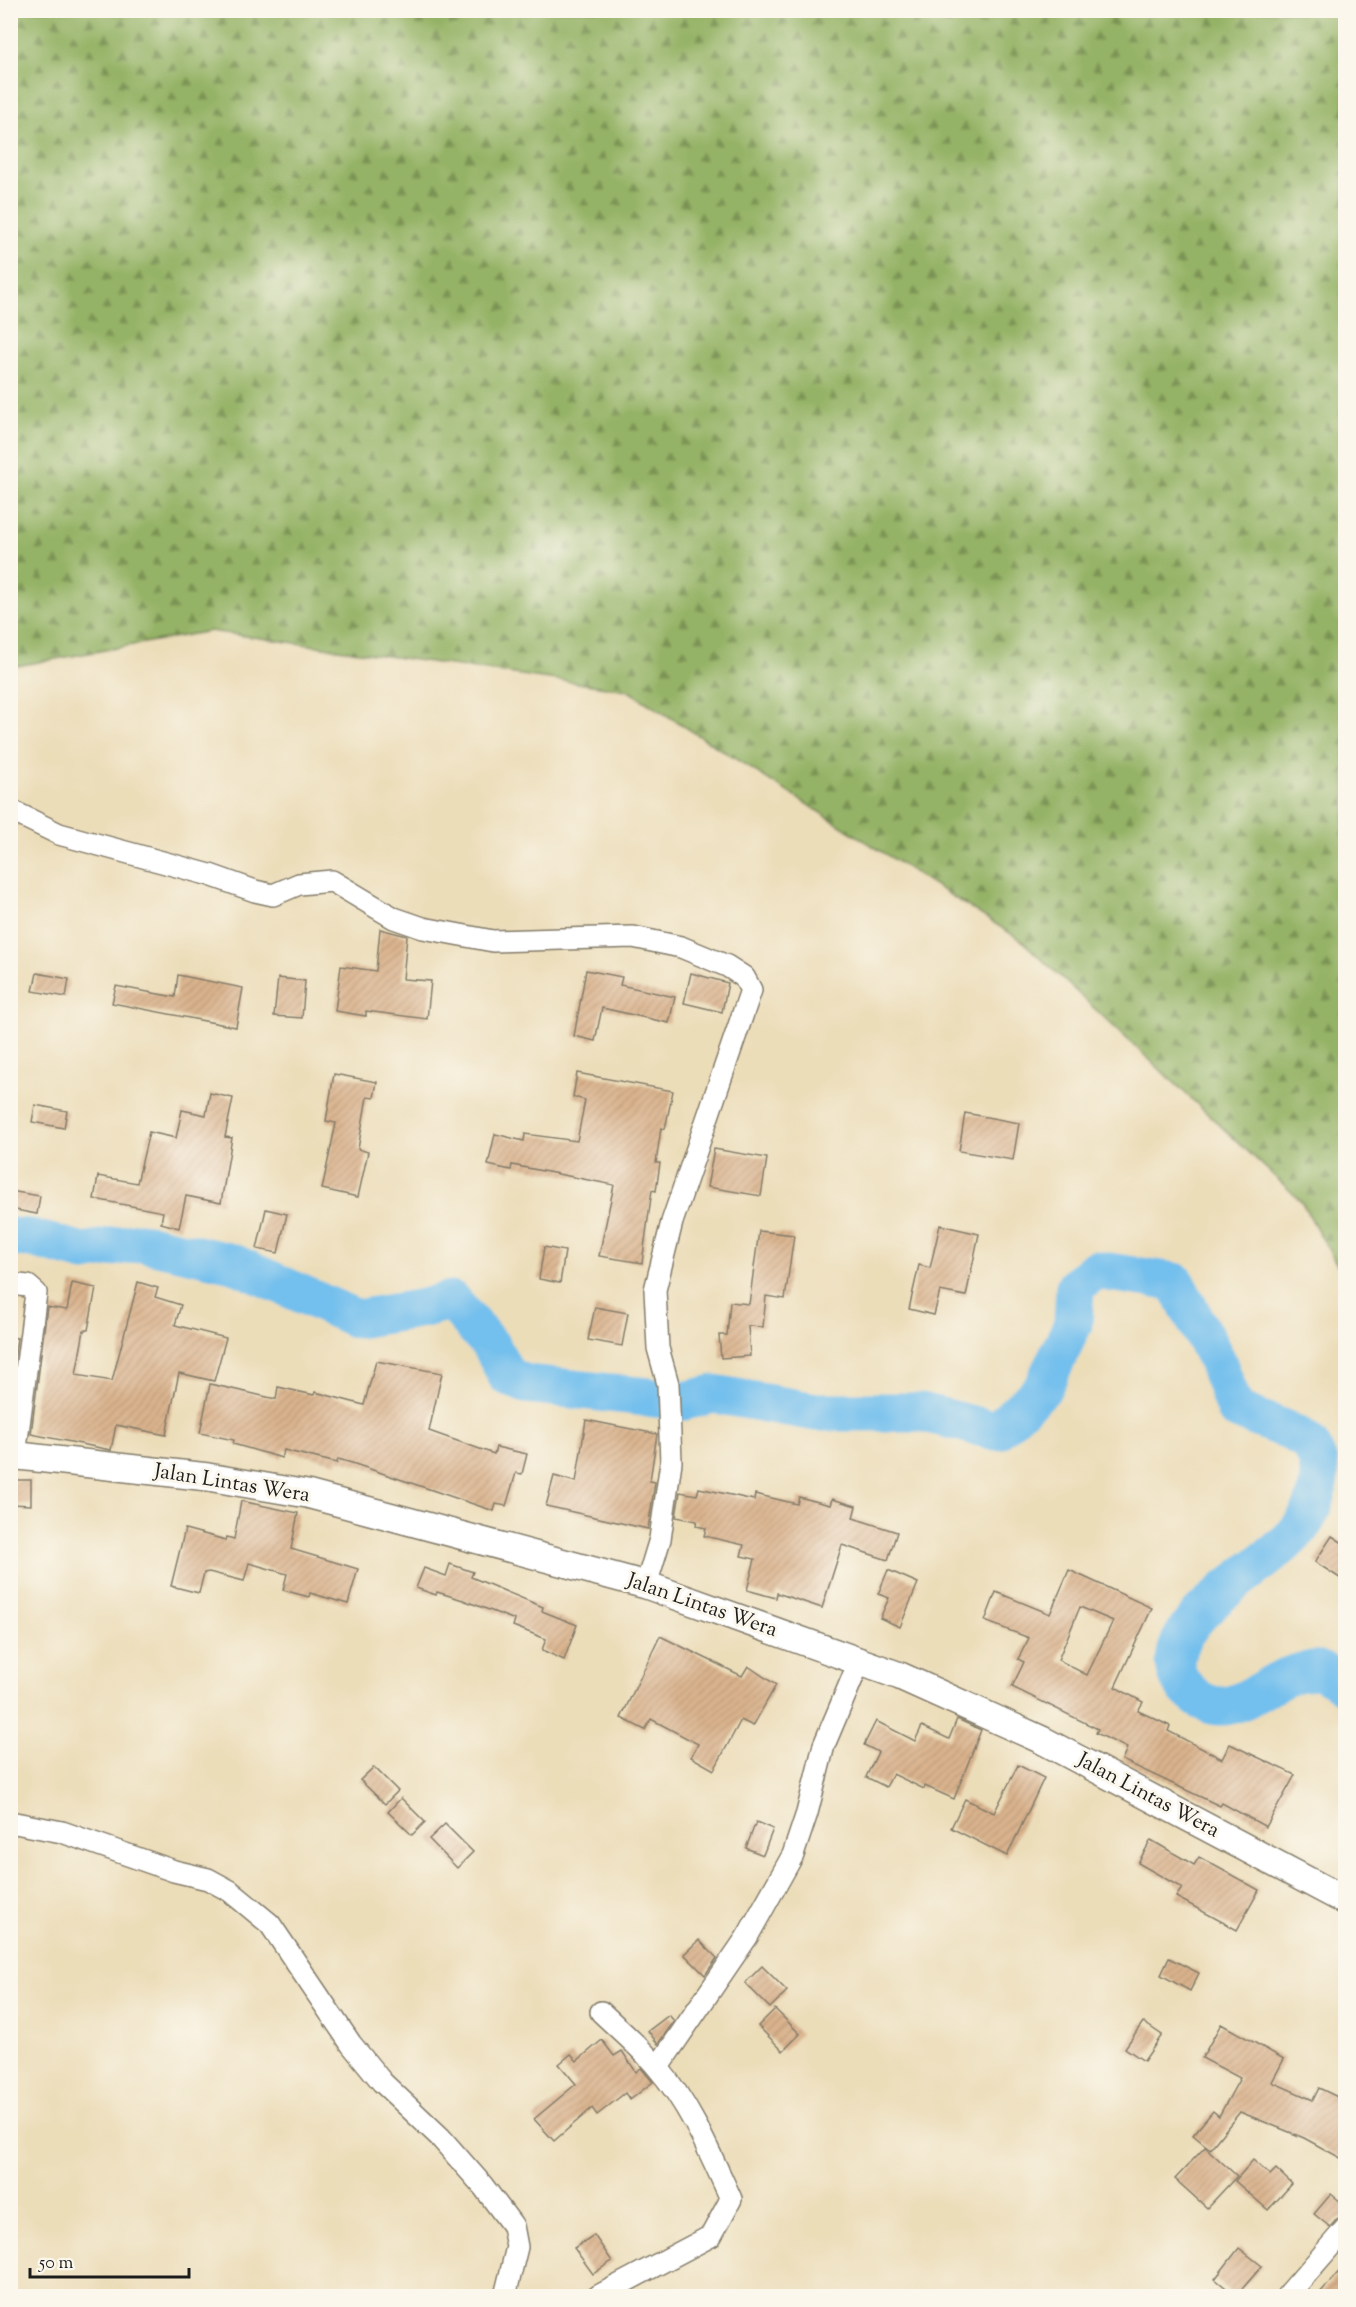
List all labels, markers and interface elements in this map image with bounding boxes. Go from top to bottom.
street label: Jalan Lintas Wera [151,1457,312,1511]
street label: Jalan Lintas Wera [622,1566,782,1646]
street label: Jalan Lintas Wera [1071,1745,1225,1846]
scale bar [30,2241,189,2279]
text: 50 m [38,2251,74,2277]

